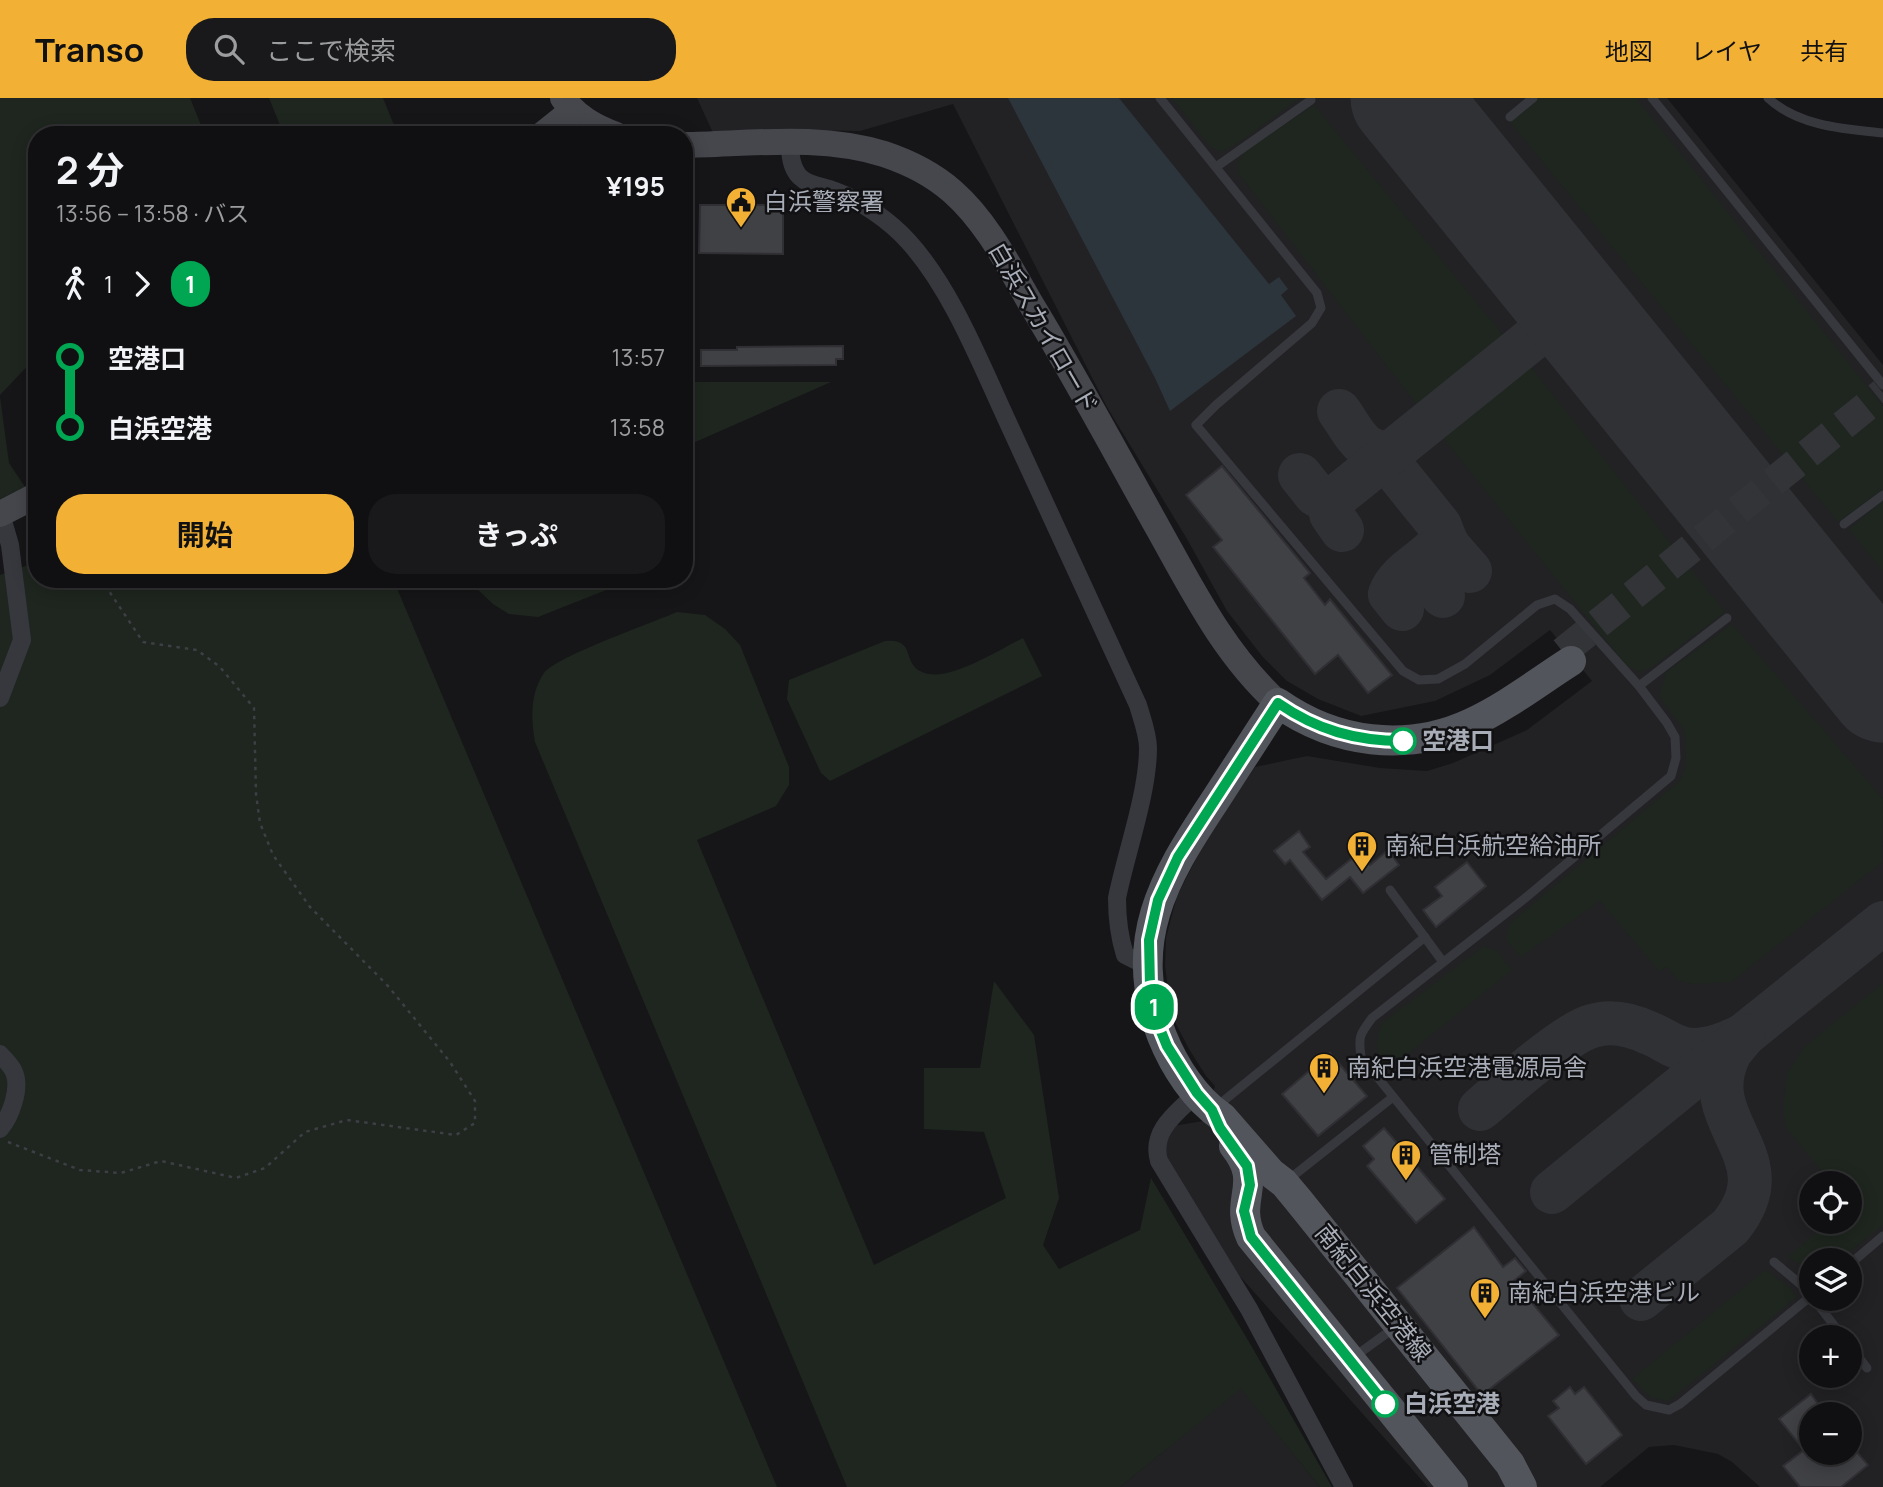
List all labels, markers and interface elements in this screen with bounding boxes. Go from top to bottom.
search box [186,18,676,81]
text: Transo [35,27,144,72]
icon: search [210,30,248,68]
text: ここで検索 [266,32,396,68]
text: 地図 [1605,34,1653,67]
text: レイヤ [1691,34,1762,67]
text: 共有 [1800,34,1848,67]
text: 2 分 [56,143,124,195]
text: ¥195 [606,168,665,204]
place label: 白浜警察署 [764,184,884,217]
public building icon: 白浜警察署 [724,185,758,229]
text: 13:56 – 13:58 · バス [56,197,249,229]
street label: 白浜スカイロード [982,236,1107,419]
icon: walk [56,265,94,303]
icon: forward [123,265,161,303]
text: 1 [185,267,196,300]
text: 1 [104,268,113,300]
text: 空港口 [108,340,186,376]
text: 13:57 [612,341,665,373]
text: 白浜空港 [108,410,212,446]
text: 13:58 [610,411,665,443]
button: 開始 [56,494,354,574]
button: きっぷ [368,494,665,574]
place label: 空港口 [1422,723,1494,756]
marker: 空港口 [1390,728,1416,754]
place label: 南紀白浜航空給油所 [1385,828,1601,861]
building icon: 南紀白浜航空給油所 [1345,829,1379,873]
line badge: 1 [1131,984,1177,1030]
text: 1 [1149,990,1159,1023]
place label: 南紀白浜空港電源局舎 [1347,1050,1587,1083]
building icon: 南紀白浜空港電源局舎 [1307,1051,1341,1095]
place label: 管制塔 [1429,1137,1501,1170]
building icon: 管制塔 [1389,1138,1423,1182]
map controls [1799,1171,1862,1465]
button: locate [1799,1171,1862,1234]
street label: 南紀白浜空港線 [1308,1216,1440,1368]
button: layers [1799,1248,1862,1311]
place label: 南紀白浜空港ビル [1508,1275,1700,1308]
building icon: 南紀白浜空港ビル [1468,1276,1502,1320]
button: + [1799,1325,1862,1388]
place label: 白浜空港 [1404,1386,1500,1419]
marker: 白浜空港 [1372,1391,1398,1417]
button: − [1799,1402,1862,1465]

